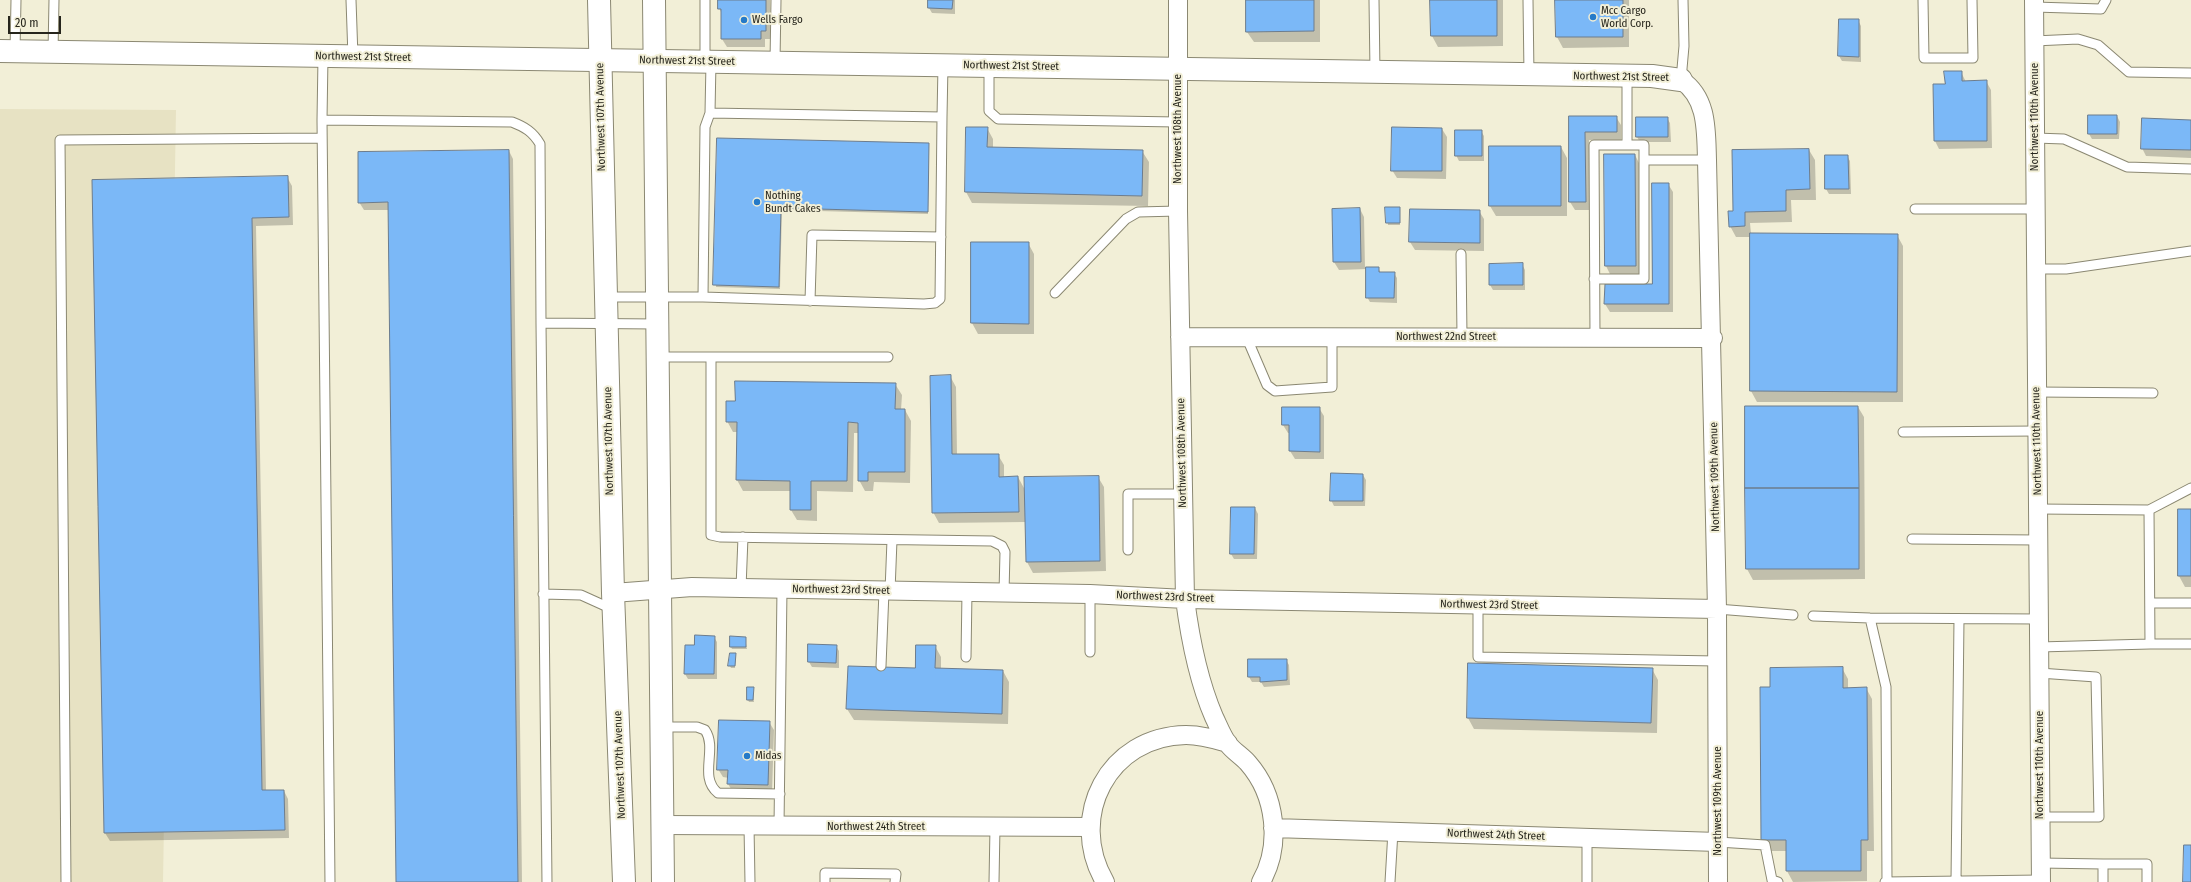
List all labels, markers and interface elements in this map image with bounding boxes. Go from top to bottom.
place label: Mcc Cargo World Corp. [1601,4,1653,30]
scale bar [10,8,63,34]
marker: Mcc Cargo World Corp. [1588,12,1598,22]
place label: Wells Fargo [752,13,803,27]
marker: Wells Fargo [739,15,749,25]
text: 20 m [15,16,39,30]
street label: Northwest 21st Street [315,50,411,64]
street label: Northwest 21st Street [639,54,735,68]
street label: Northwest 21st Street [963,59,1059,73]
street label: Northwest 107th Avenue [593,63,609,171]
street label: Northwest 110th Avenue [2028,63,2042,171]
street label: Northwest 21st Street [1573,70,1669,84]
street label: Northwest 108th Avenue [1171,74,1185,184]
place label: Nothing Bundt Cakes [765,189,821,215]
marker: Nothing Bundt Cakes [752,197,762,207]
street label: Northwest 22nd Street [1396,330,1496,344]
street label: Northwest 107th Avenue [601,387,617,495]
street label: Northwest 110th Avenue [2029,387,2045,495]
street label: Northwest 108th Avenue [1174,398,1190,508]
street label: Northwest 109th Avenue [1707,422,1723,532]
street label: Northwest 23rd Street [792,583,890,597]
street label: Northwest 23rd Street [1116,589,1214,605]
street label: Northwest 23rd Street [1440,598,1538,612]
street label: Northwest 107th Avenue [612,711,628,819]
street label: Northwest 110th Avenue [2033,711,2047,819]
street label: Northwest 109th Avenue [1711,746,1725,856]
place label: Midas [755,749,781,763]
marker: Midas [742,751,752,761]
street label: Northwest 24th Street [827,820,925,834]
street label: Northwest 24th Street [1447,827,1545,843]

